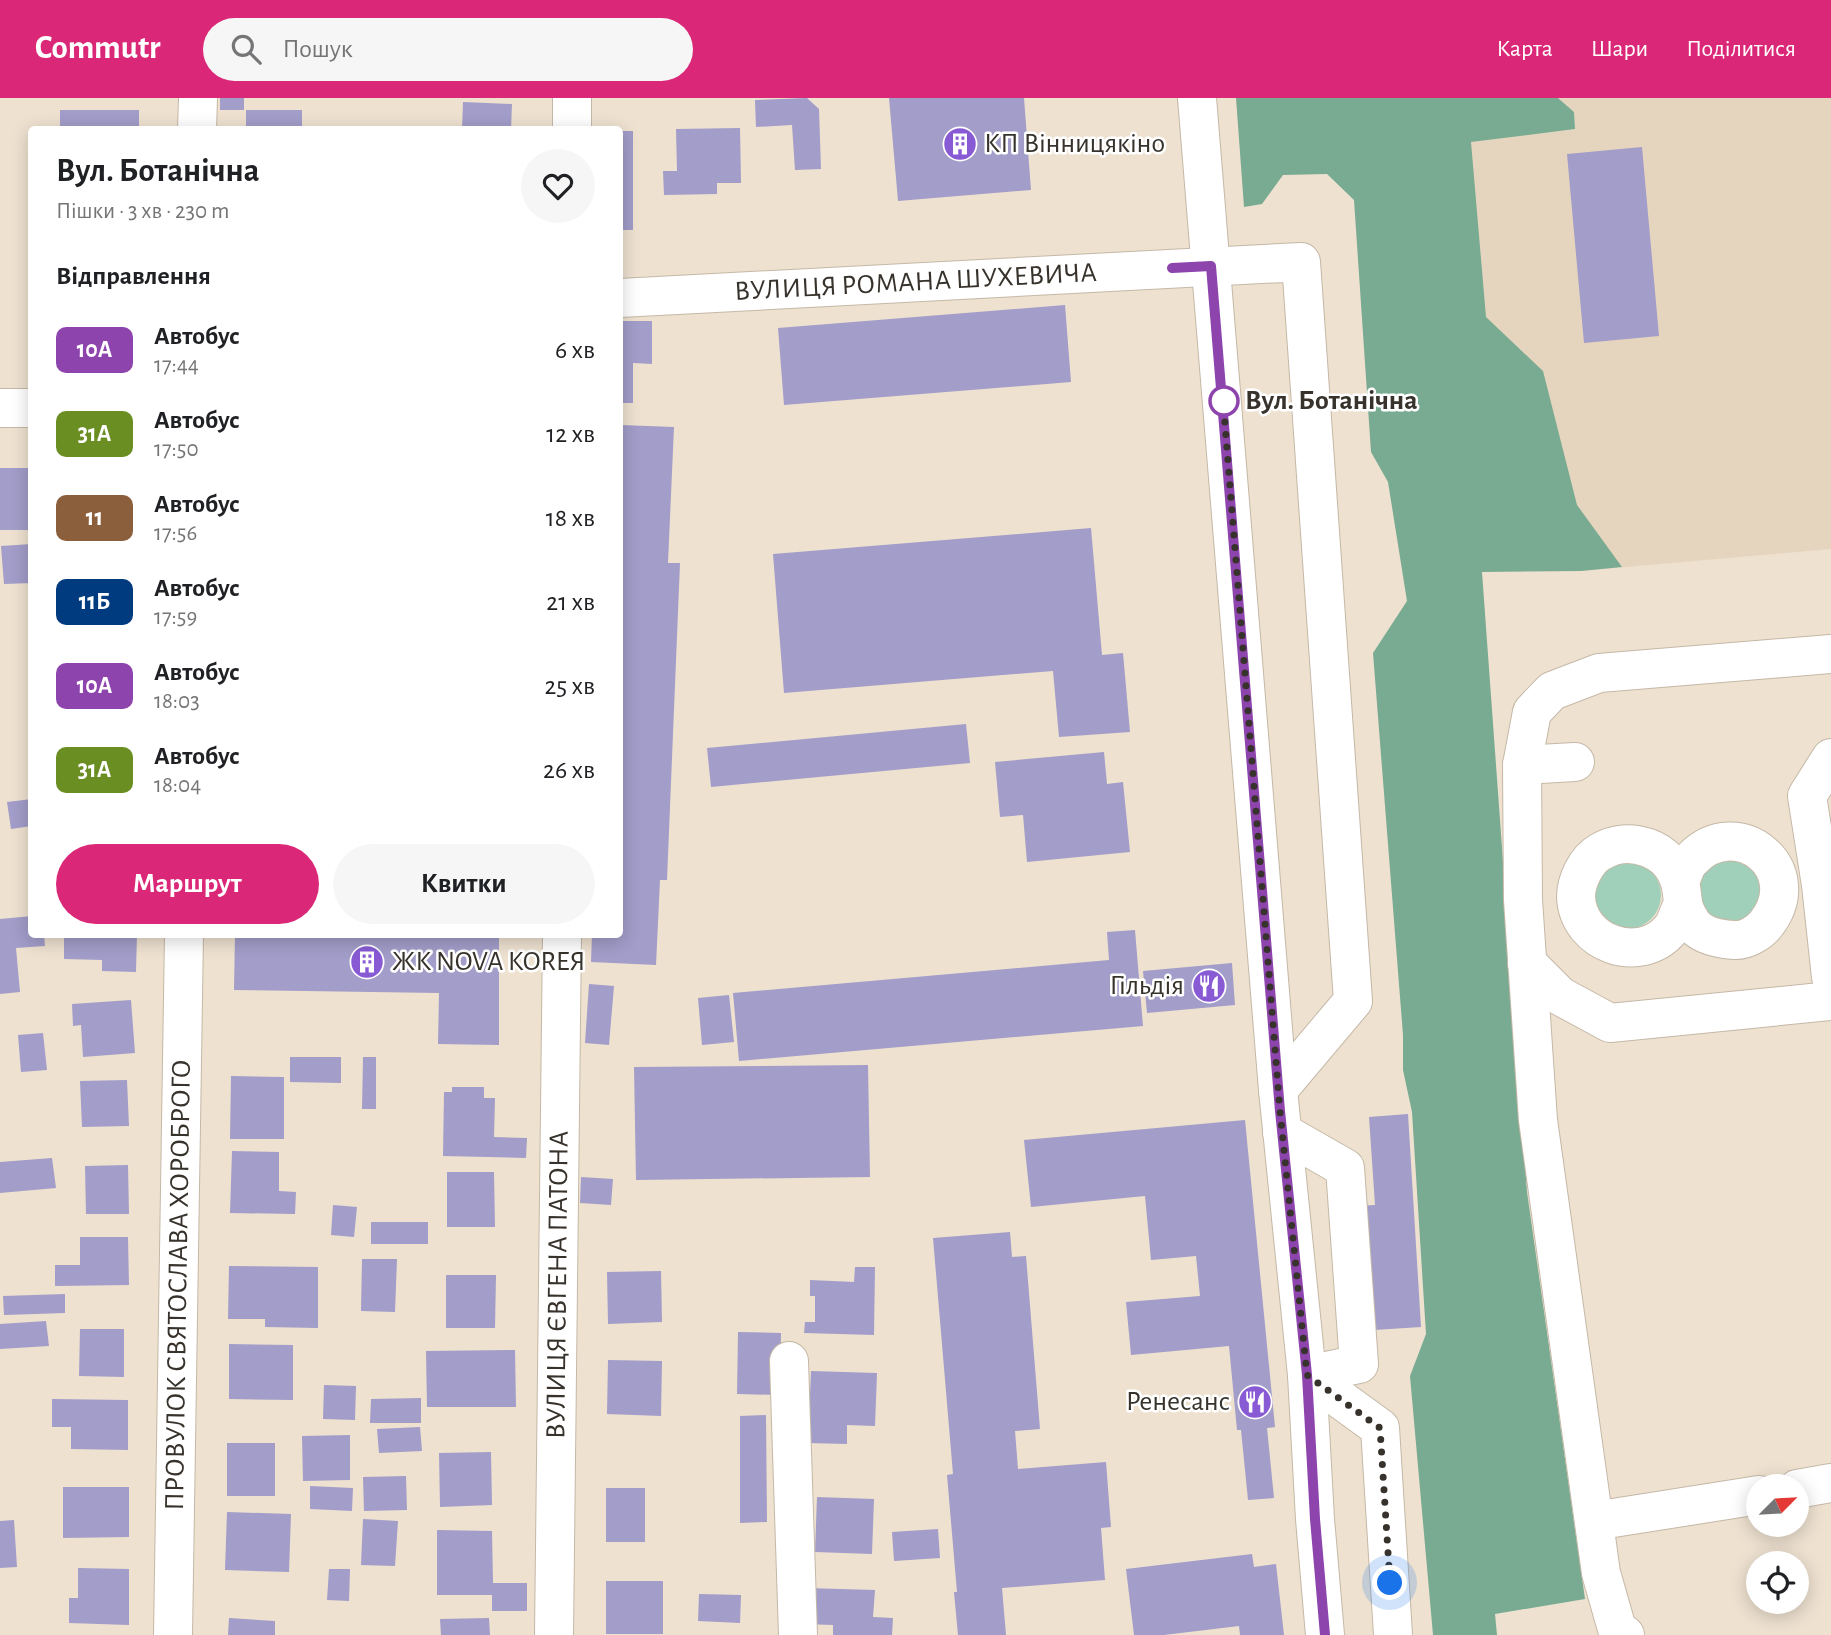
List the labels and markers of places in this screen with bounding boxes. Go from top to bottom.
building icon: КП Вінницякіно [941,125,979,163]
place label: КП Вінницякіно [984,130,1165,158]
marker: Вул. Ботанічна [1209,386,1239,416]
place label: Вул. Ботанічна [1245,387,1418,415]
building icon: ЖК NOVA KOREЯ [348,943,386,981]
place label: ЖК NOVA KOREЯ [392,948,586,976]
restaurant icon: Гільдія [1190,967,1228,1005]
place label: Гільдія [1109,972,1184,1000]
restaurant icon: Ренесанс [1236,1383,1274,1421]
place label: Ренесанс [1126,1388,1230,1416]

